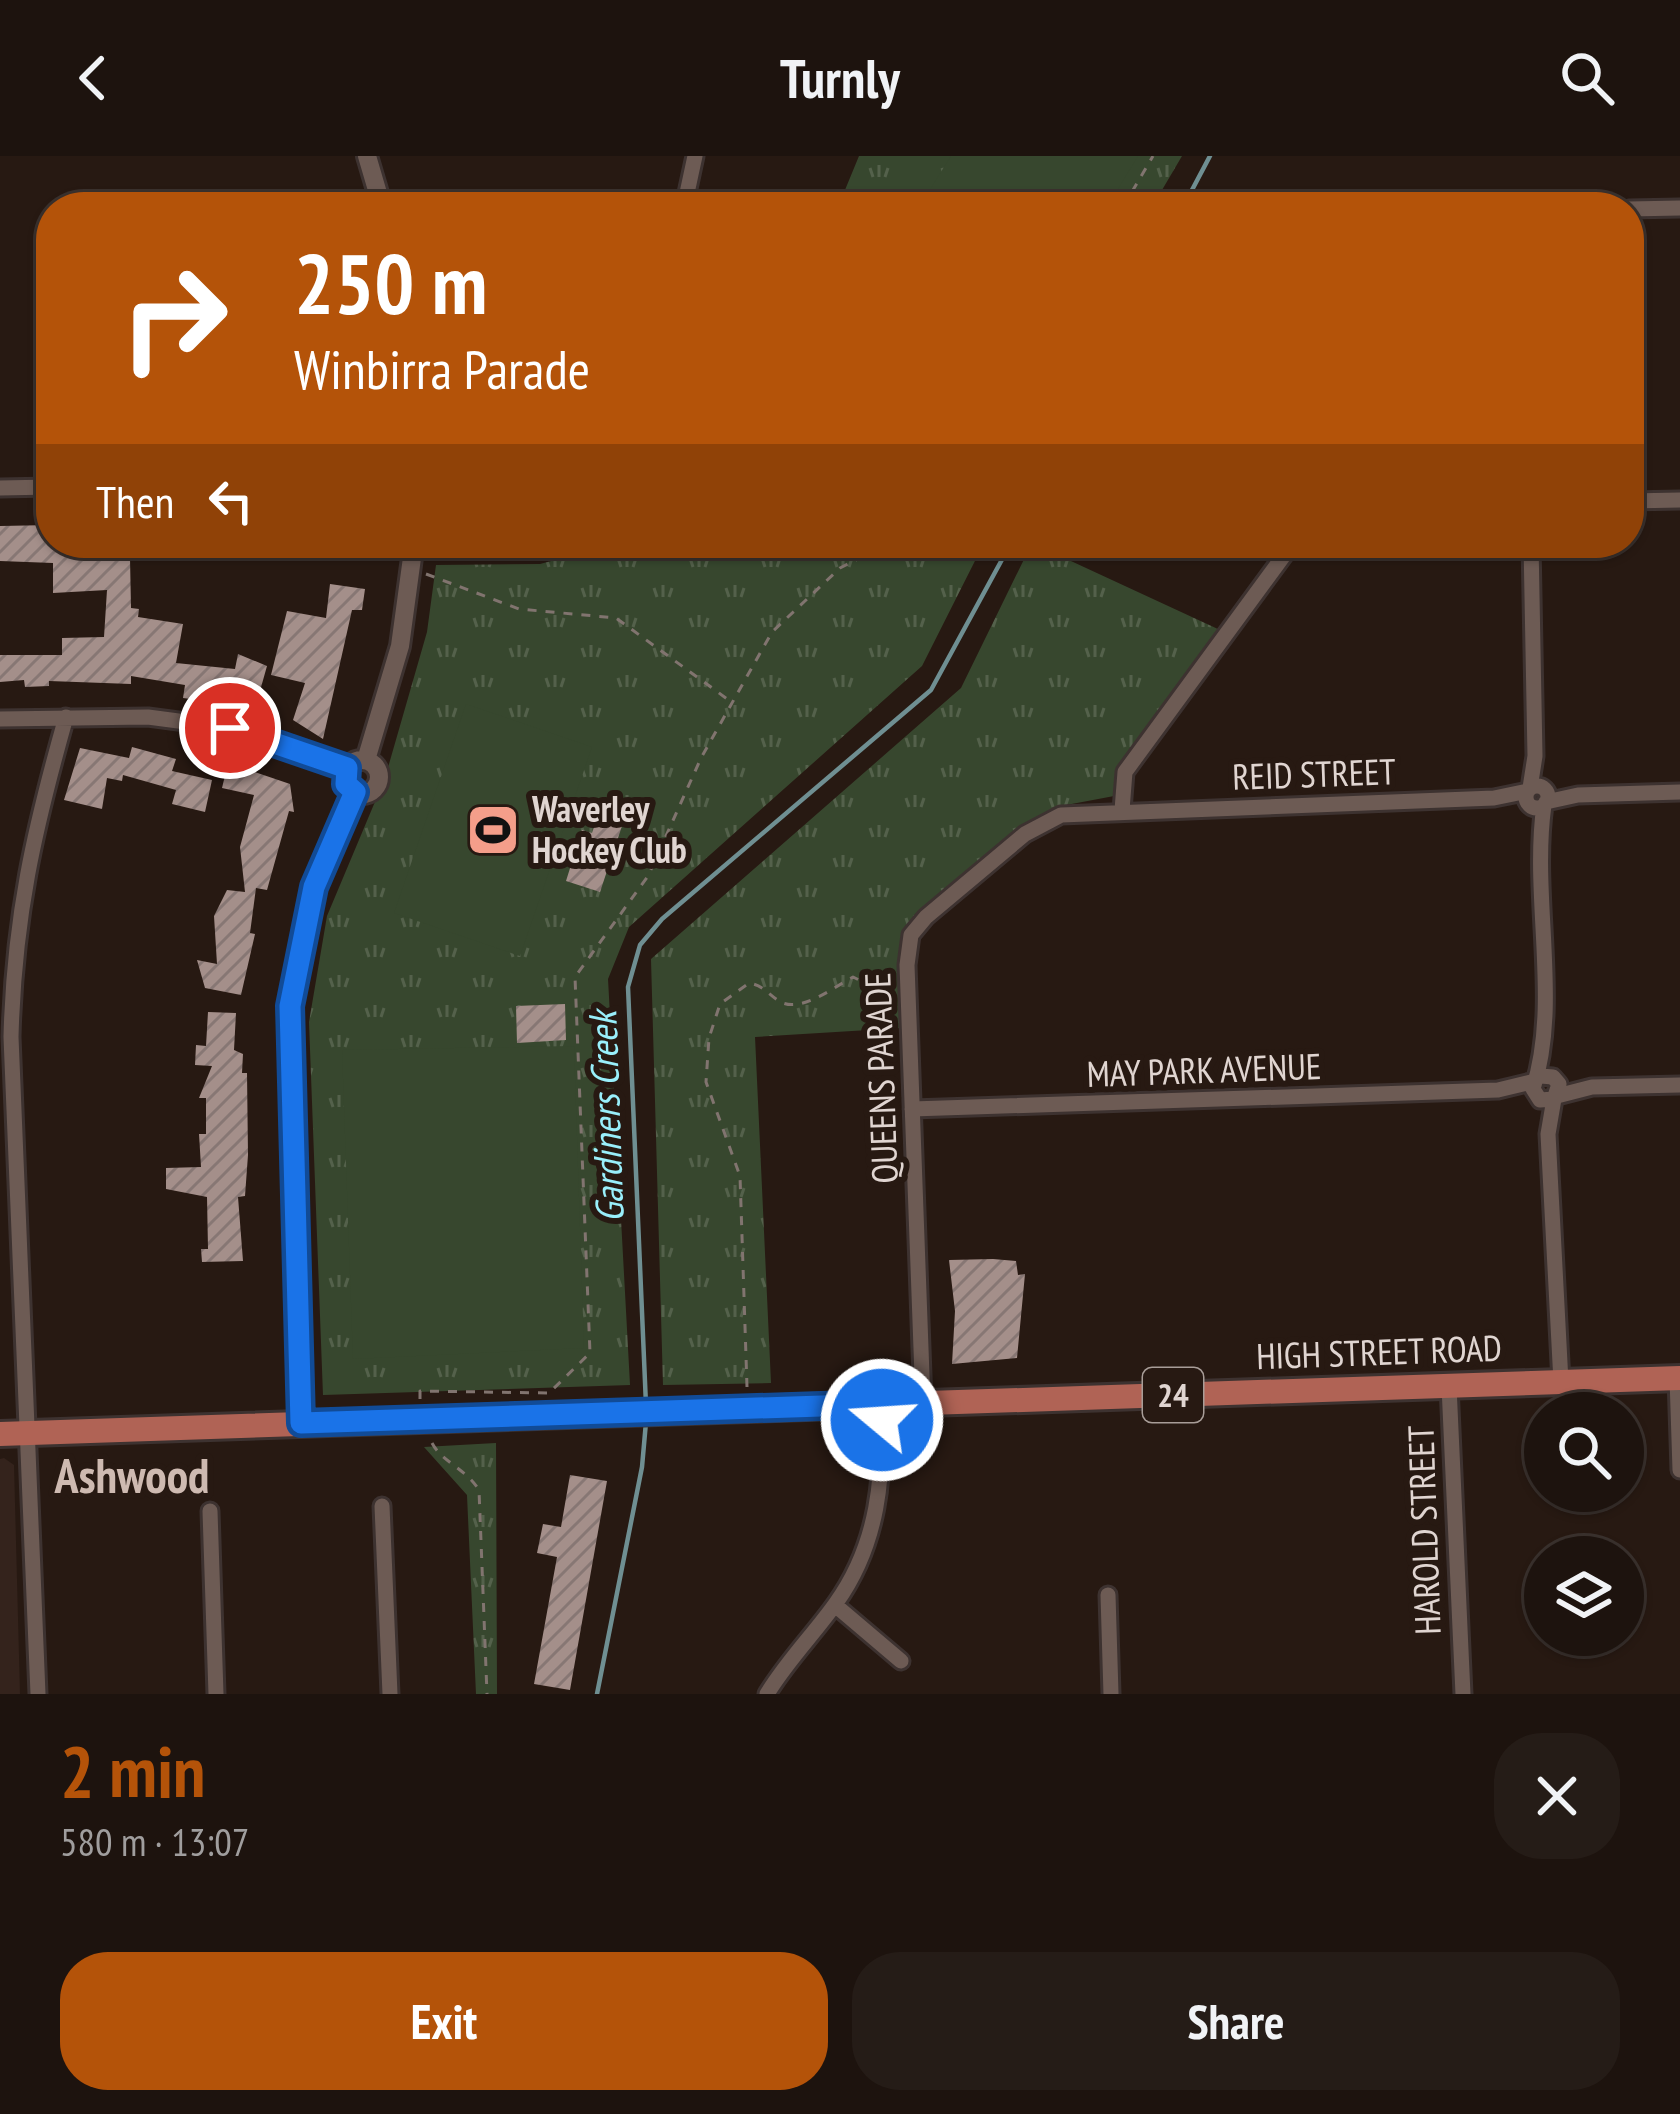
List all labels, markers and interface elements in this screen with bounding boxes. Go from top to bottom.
text: Turnly [780,43,900,113]
icon: back [60,45,126,111]
icon: search [1554,45,1620,111]
text: 250 m [294,228,487,337]
icon: right [96,240,252,396]
text: Winbirra Parade [294,334,590,404]
icon: left [198,468,264,534]
text: Then [96,472,174,530]
pin [179,677,281,779]
icon: arrive [197,695,263,761]
street label: REID STREET [1232,747,1396,800]
place label: Waverley Hockey Club [531,785,687,873]
sports icon: Waverley Hockey Club [465,802,521,858]
street label: QUEENS PARADE [853,972,908,1184]
water label: Gardiners Creek [576,1006,635,1223]
street label: MAY PARK AVENUE [1086,1042,1322,1097]
street label: HIGH STREET ROAD [1255,1324,1503,1379]
position arrow [819,1357,945,1483]
road number: 24 [1143,1368,1203,1422]
map controls [1524,1392,1644,1656]
button: search [1524,1392,1644,1512]
street label: HAROLD STREET [1396,1424,1451,1636]
district label: Ashwood [54,1444,209,1506]
button: layers [1524,1536,1644,1656]
text: 2 min [60,1724,205,1817]
button: close [1494,1733,1620,1859]
text: 580 m · 13:07 [60,1816,249,1867]
button: Exit [60,1952,828,2090]
button: Share [852,1952,1620,2090]

